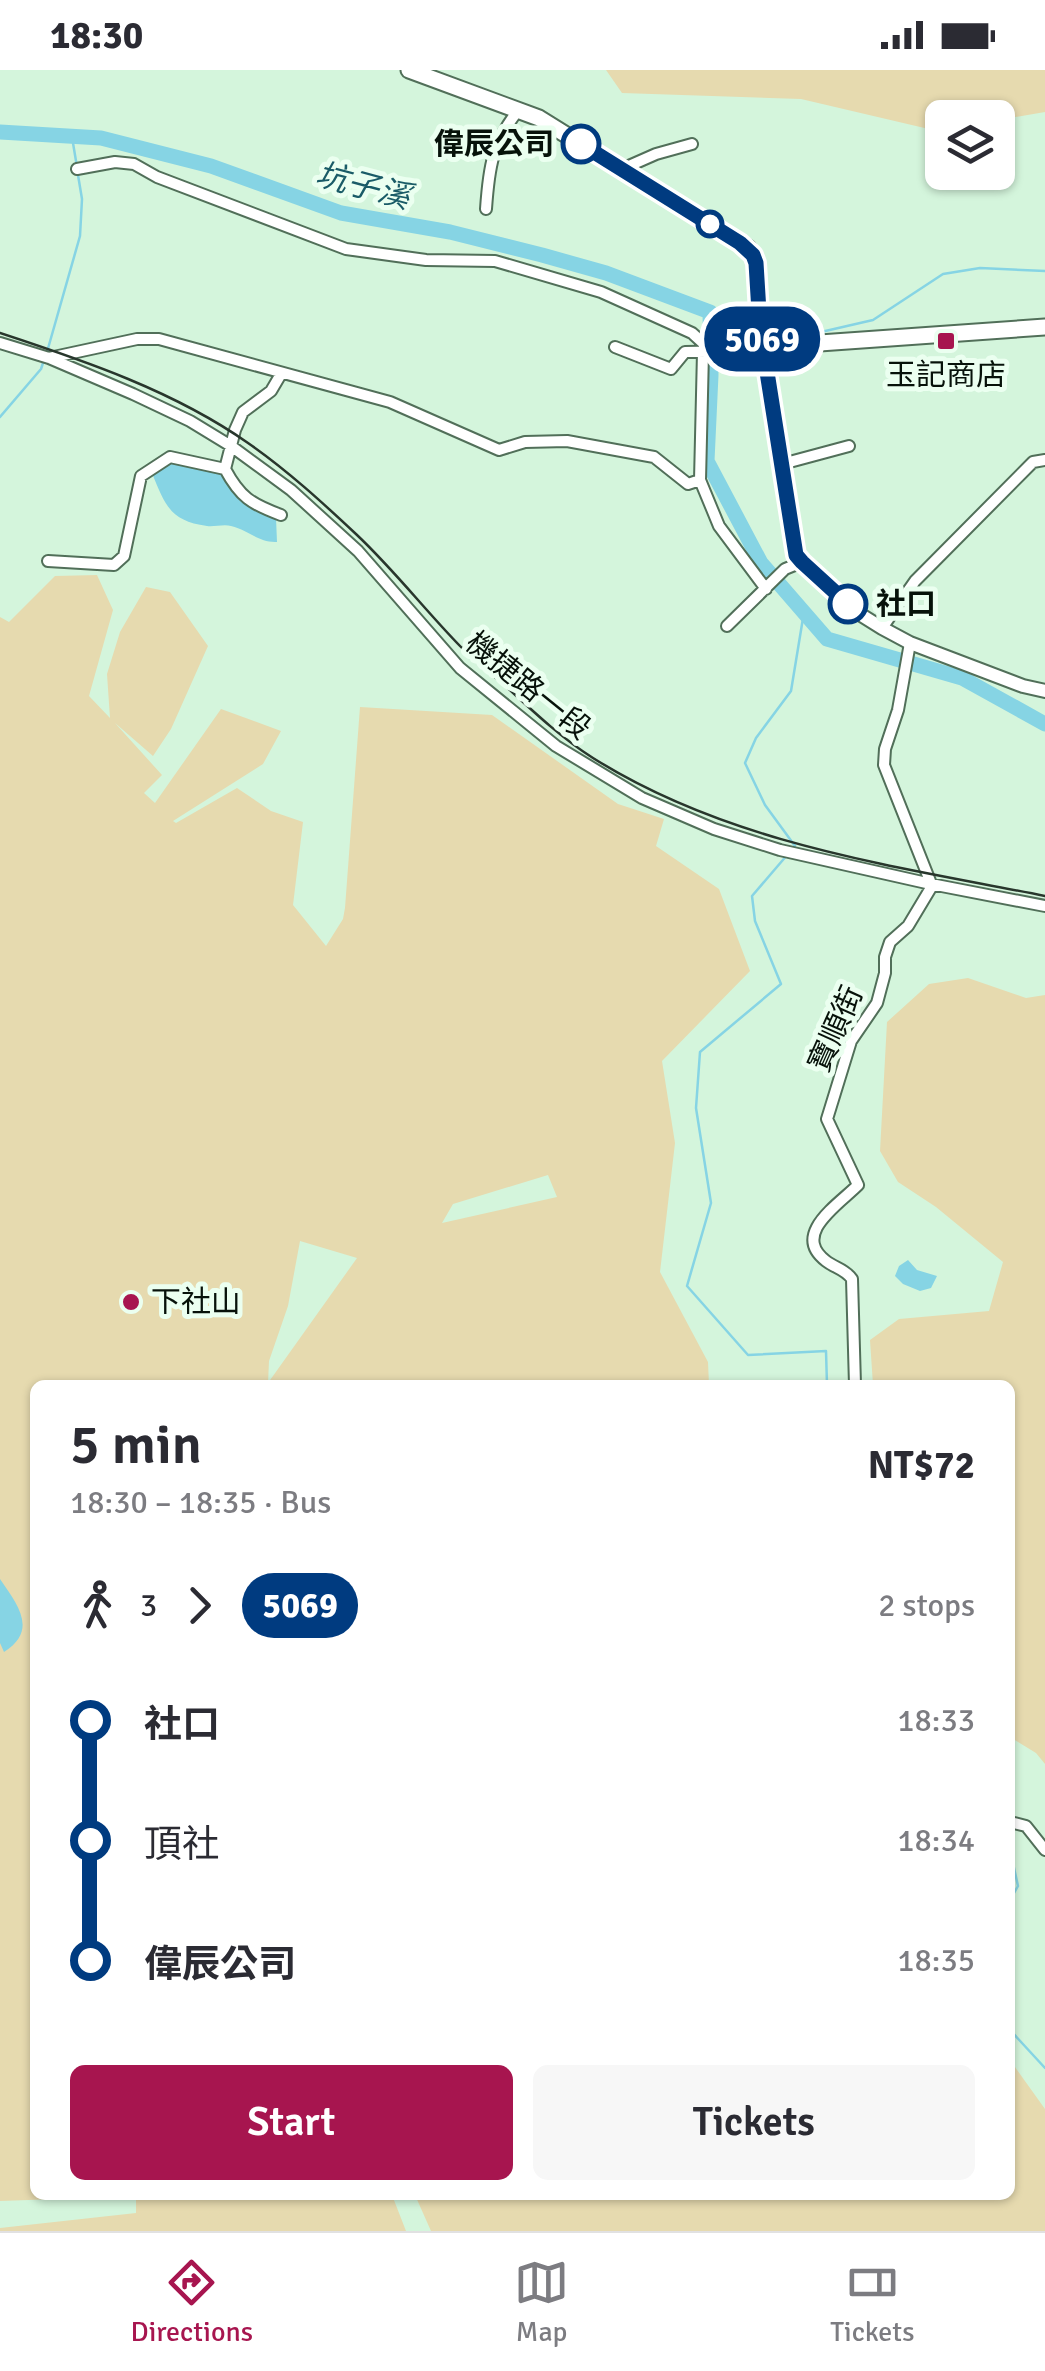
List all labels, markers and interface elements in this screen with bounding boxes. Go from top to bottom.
text: 18:30 [50,12,143,59]
map controls [925,100,1015,190]
button: layers [925,100,1015,190]
marker: 偉辰公司 [562,125,600,163]
place label: 偉辰公司 [434,126,554,163]
water label: 坑子溪 [312,155,418,218]
unlabelled marker [697,211,723,237]
line badge: 5069 [692,306,832,372]
text: 5069 [724,318,800,361]
marker: 玉記商店 [935,330,957,352]
place label: 玉記商店 [886,357,1006,394]
marker: 社口 [829,585,867,623]
place label: 社口 [876,586,936,623]
street label: 機捷路一段 [458,624,598,748]
street label: 寶順街 [801,980,871,1078]
place label: 下社山 [151,1284,241,1321]
marker: 下社山 [120,1291,142,1313]
text: 5 min [70,1411,202,1479]
text: NT$72 [868,1442,975,1489]
text: 18:30 – 18:35 · Bus [70,1483,331,1522]
icon: walk [70,1578,125,1633]
icon: forward [172,1578,227,1633]
text: 5069 [262,1584,338,1627]
text: 3 [140,1586,157,1625]
text: 2 stops [878,1586,975,1625]
text: 社口 [144,1701,220,1748]
text: 18:33 [897,1701,975,1740]
text: 頂社 [144,1821,220,1868]
text: 18:34 [897,1821,975,1860]
text: 偉辰公司 [144,1941,296,1988]
text: 18:35 [897,1941,975,1980]
button: Start [70,2065,513,2180]
button: Tickets [533,2065,975,2180]
tab: Directions [131,2255,253,2349]
tab: Map [514,2255,569,2349]
tab: Tickets [830,2255,914,2349]

